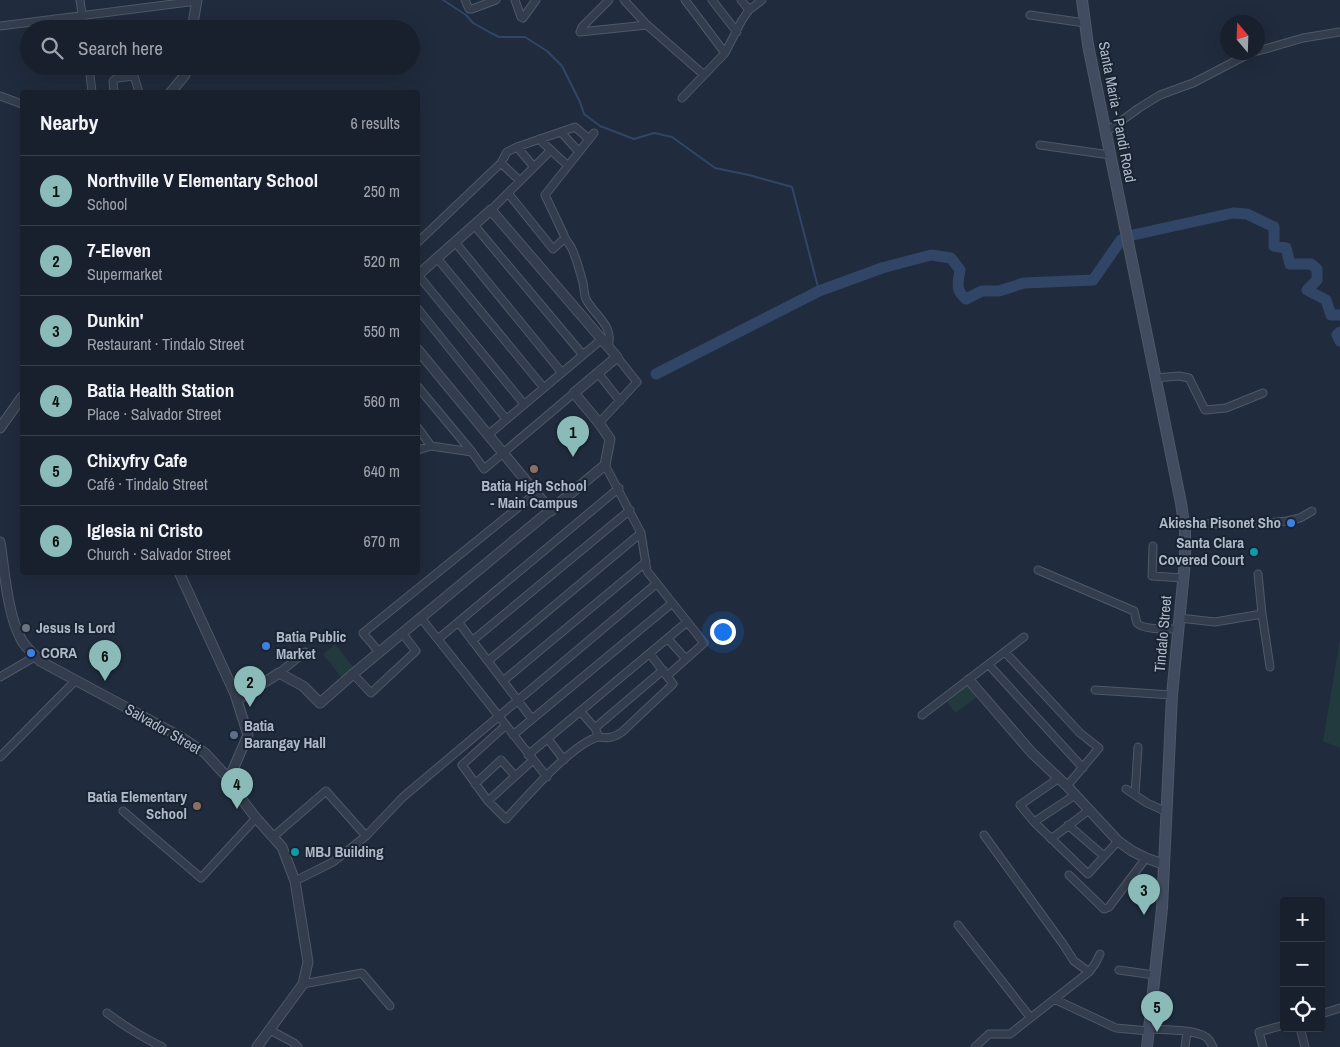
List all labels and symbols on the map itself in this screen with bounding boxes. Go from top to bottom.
north arrow [1220,15,1265,60]
street label: Santa Maria - Pandi Road [1094,40,1141,184]
pin: 1 [557,416,589,457]
marker: Batia High School - Main Campus [528,463,540,475]
place label: Batia High School - Main Campus [481,475,587,513]
place label: Akiesha Pisonet Sho [1159,512,1281,533]
marker: Akiesha Pisonet Sho [1285,517,1297,529]
place label: Santa Clara Covered Court [1159,532,1244,570]
marker: Santa Clara Covered Court [1248,546,1260,558]
street label: Tindalo Street [1149,594,1176,673]
place label: Jesus Is Lord [36,617,115,638]
your location [710,619,736,645]
marker: Jesus Is Lord [20,622,32,634]
place label: Batia Public Market [276,626,347,664]
pin: 6 [89,640,121,681]
marker: Batia Public Market [260,640,272,652]
place label: CORA [41,642,77,663]
marker: CORA [25,647,37,659]
pin: 2 [234,666,266,707]
street label: Salvador Street [121,698,206,759]
place label: Batia Barangay Hall [244,715,326,753]
marker: Batia Barangay Hall [228,729,240,741]
pin: 4 [221,768,253,809]
place label: Batia Elementary School [87,786,187,824]
marker: Batia Elementary School [191,800,203,812]
place label: MBJ Building [305,841,384,862]
marker: MBJ Building [289,846,301,858]
pin: 3 [1128,874,1160,915]
pin: 5 [1141,991,1173,1032]

